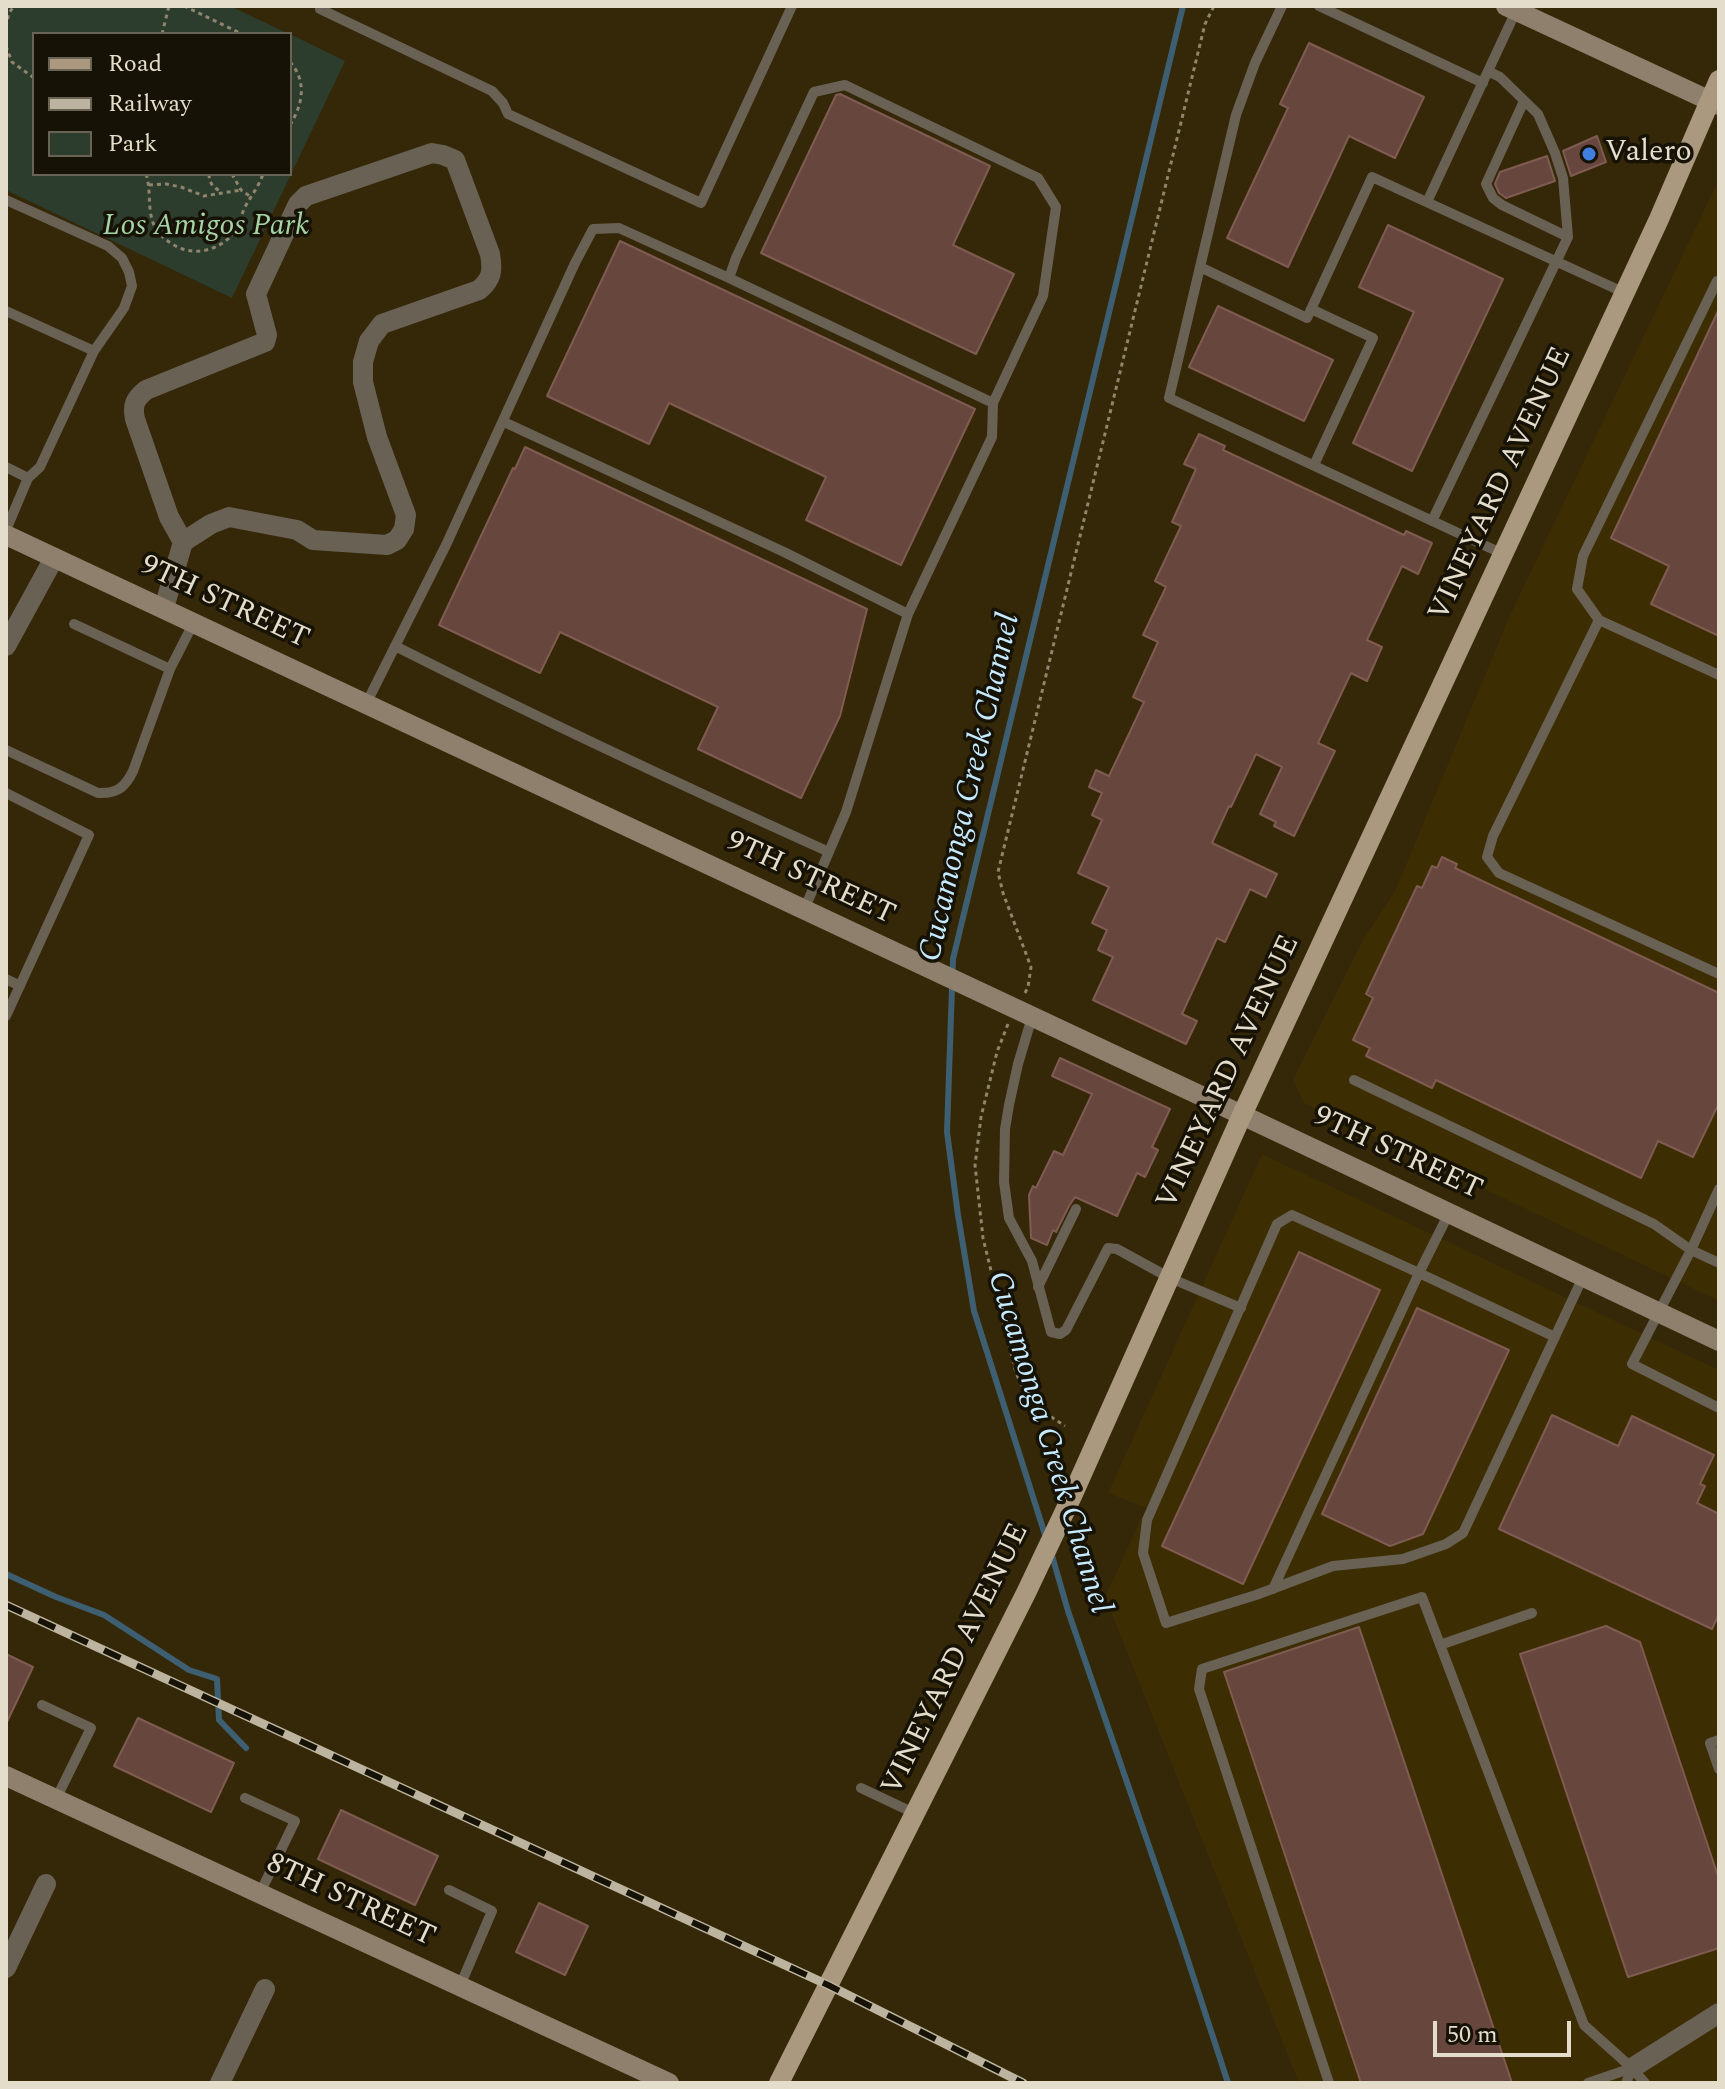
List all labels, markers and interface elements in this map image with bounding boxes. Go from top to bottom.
legend [32,32,292,176]
text: Road [108,46,162,82]
text: Railway [108,86,192,122]
text: Park [108,126,158,162]
place label: Valero [1605,136,1692,172]
marker: Valero [1580,145,1598,163]
park label: Los Amigos Park [103,210,309,246]
street label: VINEYARD AVENUE [1423,342,1581,628]
street label: 9TH STREET [134,549,314,659]
water label: Cucamonga Creek Channel [913,610,1031,966]
street label: 9TH STREET [720,825,900,935]
street label: VINEYARD AVENUE [1151,930,1309,1216]
street label: 9TH STREET [1307,1100,1487,1210]
water label: Cucamonga Creek Channel [977,1267,1117,1619]
street label: VINEYARD AVENUE [875,1518,1039,1802]
street label: 8TH STREET [260,1847,440,1957]
scale bar [1437,2005,1575,2055]
text: 50 m [1447,2017,1498,2053]

